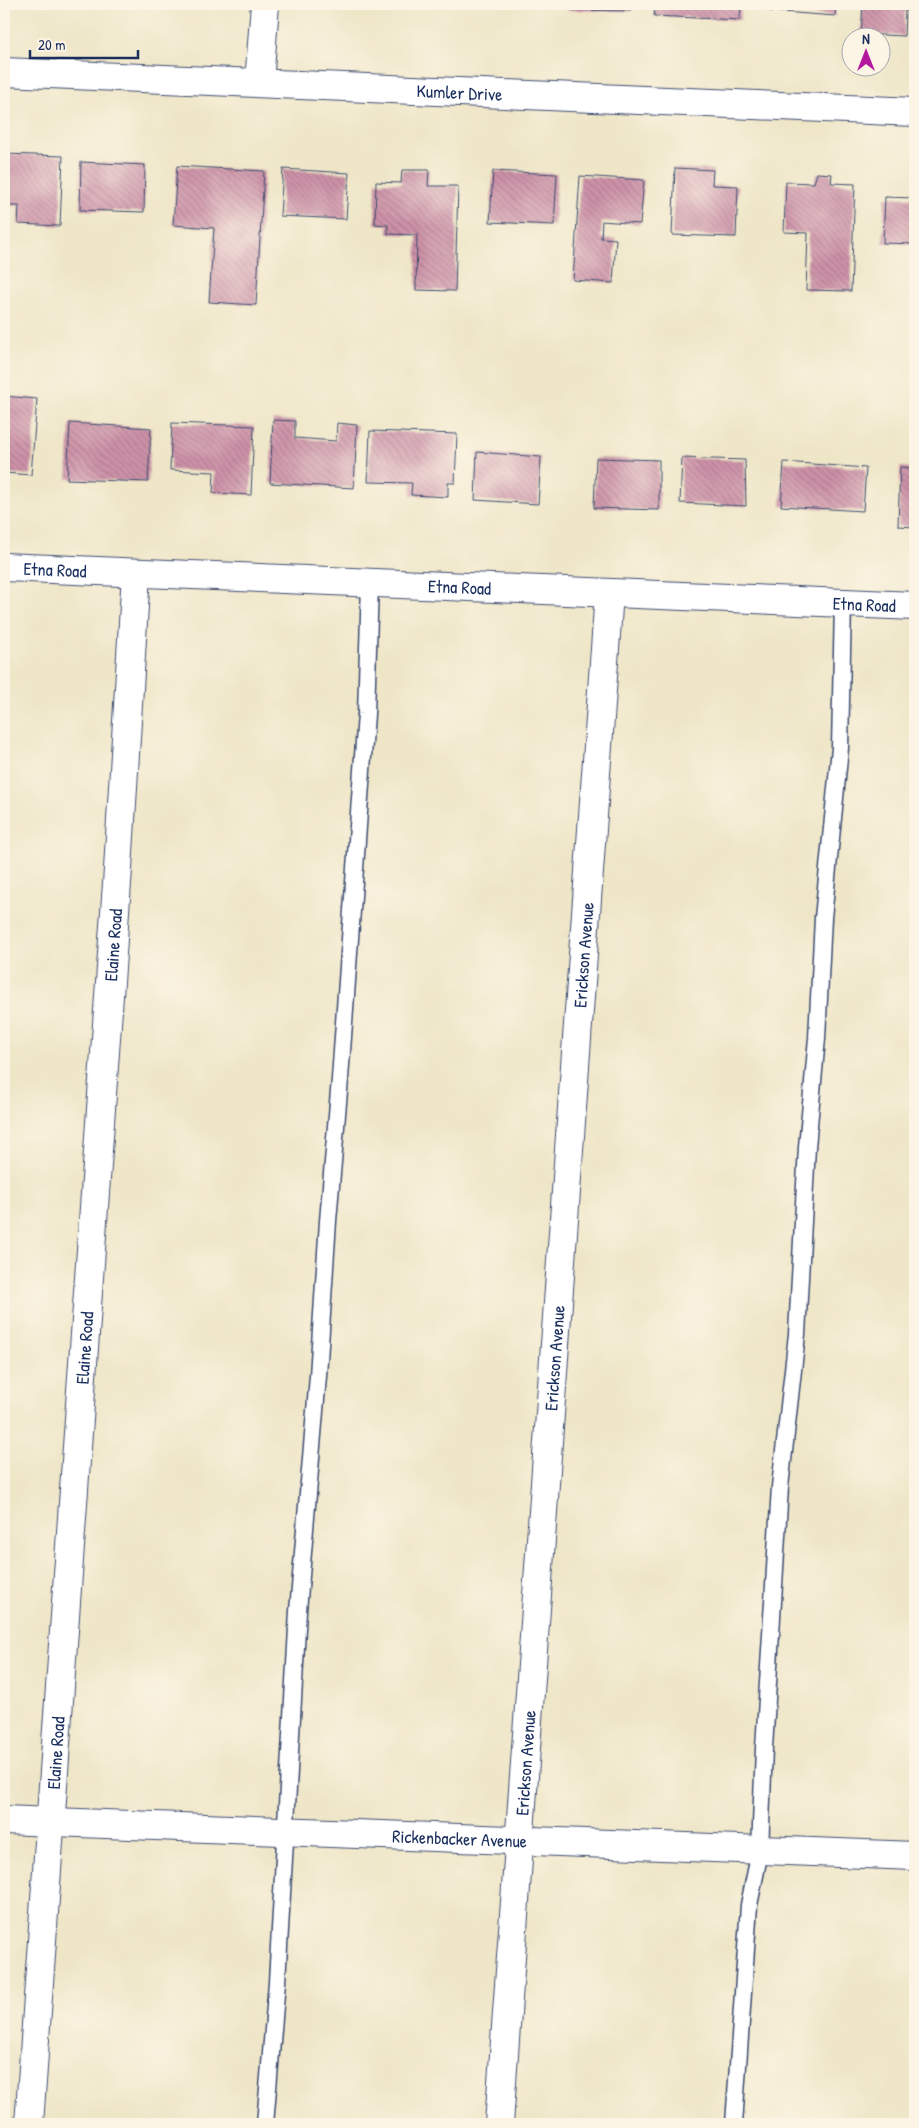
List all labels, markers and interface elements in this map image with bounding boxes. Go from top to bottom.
scale bar [30,28,138,60]
north arrow [842,28,892,78]
text: N [862,29,870,48]
text: 20 m [38,34,65,55]
street label: Kumler Drive [416,78,503,106]
street label: Etna Road [23,555,87,583]
street label: Etna Road [428,573,492,600]
street label: Etna Road [832,590,896,618]
street label: Erickson Avenue [567,901,599,1009]
street label: Elaine Road [98,908,128,982]
street label: Erickson Avenue [538,1304,570,1412]
street label: Elaine Road [69,1311,99,1385]
street label: Erickson Avenue [509,1709,541,1816]
street label: Elaine Road [40,1716,70,1790]
street label: Rickenbacker Avenue [392,1823,528,1853]

